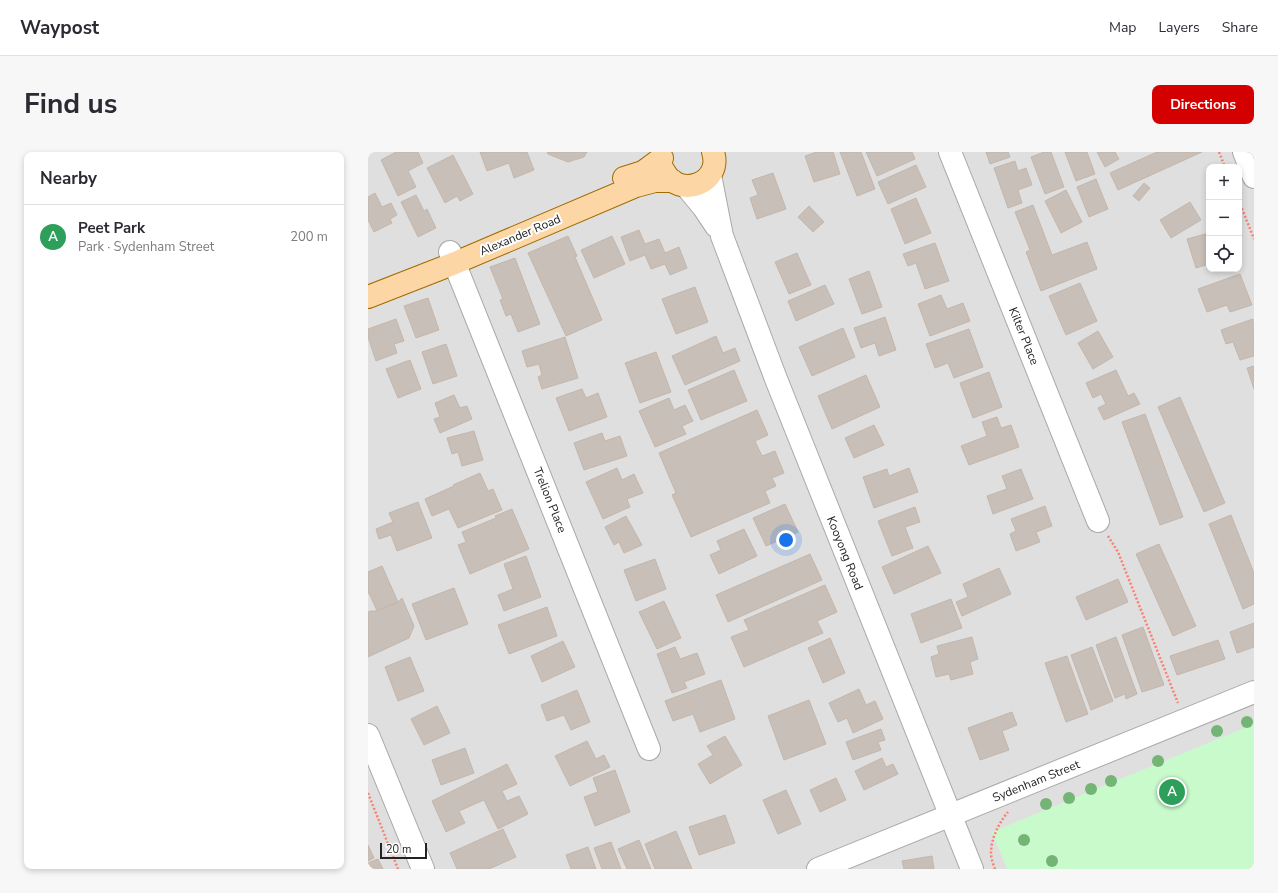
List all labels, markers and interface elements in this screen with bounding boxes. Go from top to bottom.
text: Waypost [20,15,99,41]
text: Map [1109,18,1136,37]
text: Layers [1158,18,1200,37]
text: Share [1222,18,1258,37]
text: Find us [24,85,118,123]
button: Directions [1152,85,1254,124]
map controls [1206,164,1242,272]
button: + [1206,164,1242,200]
text: Nearby [40,167,97,190]
button: − [1206,200,1242,236]
street label: Alexander Road [477,211,563,259]
text: Peet Park [78,218,145,238]
text: A [48,228,58,246]
text: 200 m [290,228,328,246]
button: locate [1206,236,1242,272]
text: Park · Sydenham Street [78,238,214,256]
street label: Kilter Place [1005,305,1043,367]
street label: Trelion Place [530,465,570,535]
street label: Kooyong Road [823,514,867,592]
your location [776,530,796,550]
street label: Sydenham Street [990,756,1083,806]
pin: A [1159,777,1185,807]
scale bar [380,841,427,860]
text: 20 m [386,842,411,857]

